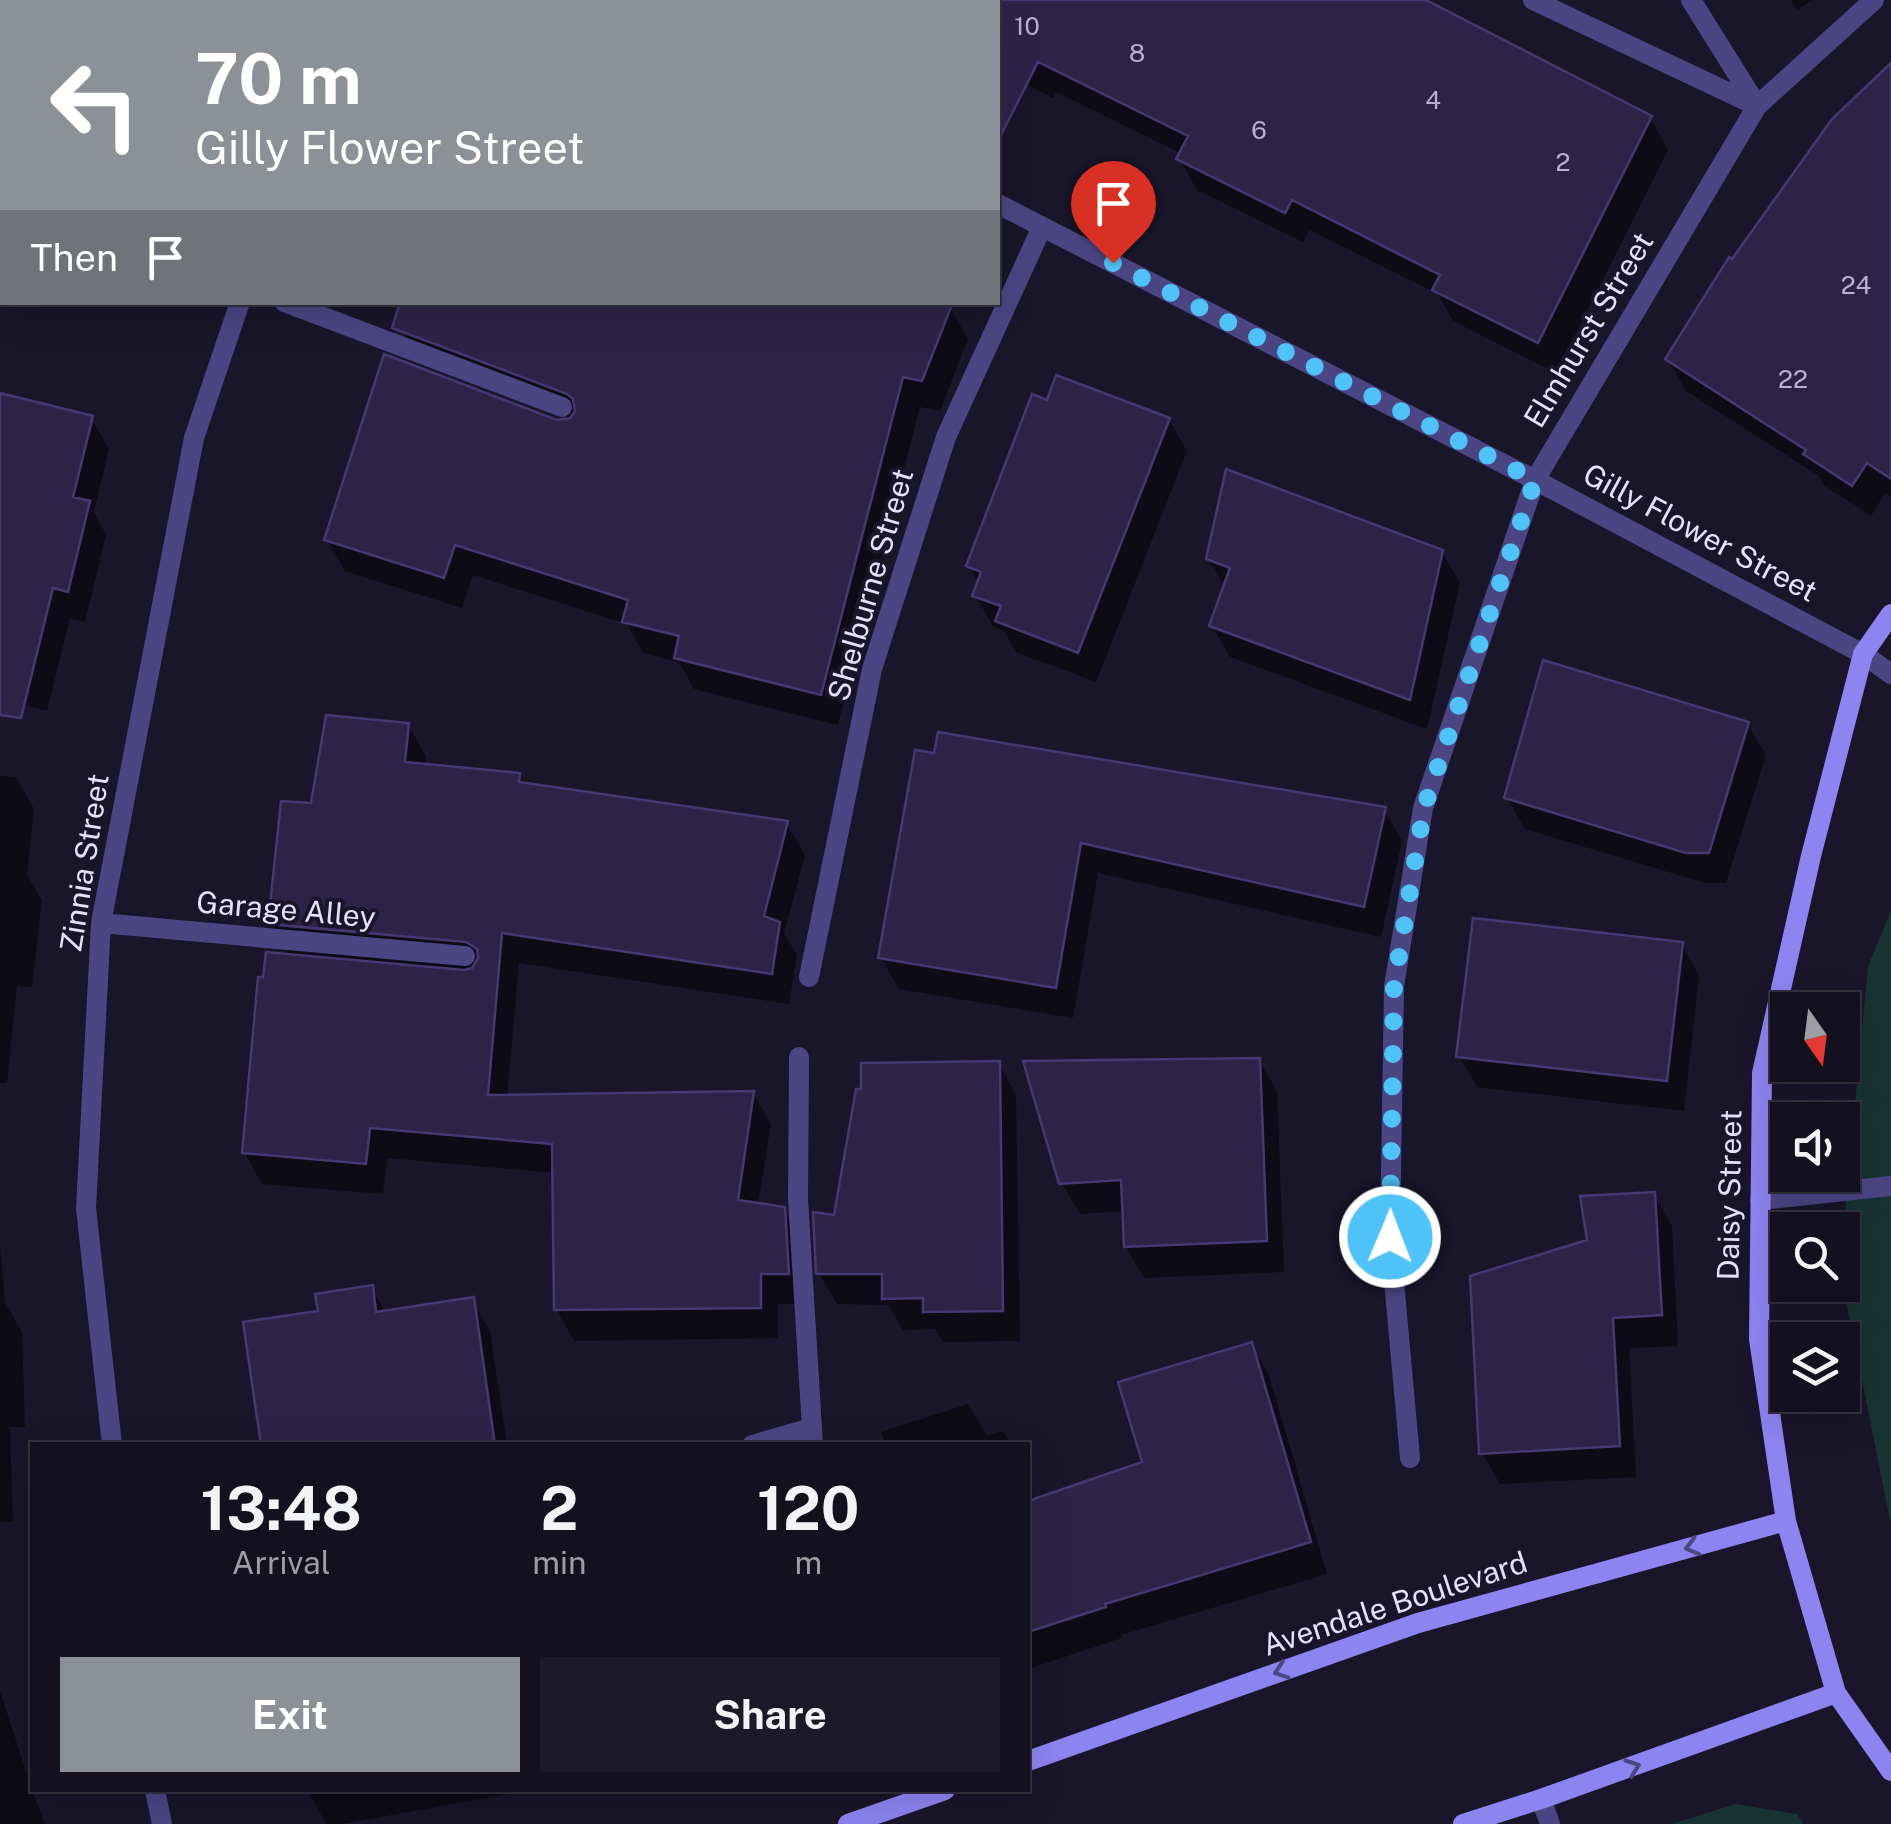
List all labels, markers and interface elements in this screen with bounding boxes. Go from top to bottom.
house number: 10 [1014,11,1040,41]
text: 70 m [195,37,362,120]
house number: 8 [1129,38,1145,68]
icon: left [30,40,160,170]
house number: 4 [1425,85,1441,115]
house number: 6 [1251,115,1267,145]
text: Gilly Flower Street [195,121,584,174]
house number: 2 [1556,147,1570,177]
pin [1071,161,1156,264]
icon: arrive [1086,176,1141,231]
street label: Elmhurst Street [1516,225,1661,434]
icon: arrive [138,230,193,285]
text: Then [30,235,118,280]
house number: 24 [1841,270,1871,300]
house number: 22 [1778,364,1808,394]
street label: Gilly Flower Street [1577,455,1824,609]
street label: Shelburne Street [820,465,920,705]
street label: Zinnia Street [52,771,116,954]
street label: Garage Alley [195,883,377,935]
north arrow [1770,992,1860,1082]
map controls [1770,992,1860,1412]
button: sound [1770,1102,1860,1192]
street label: Daisy Street [1710,1109,1748,1281]
position arrow [1338,1185,1442,1289]
button: search [1770,1212,1860,1302]
button: layers [1770,1322,1860,1412]
text: 13:48 [201,1473,362,1544]
text: 2 [540,1473,578,1544]
text: 120 [757,1473,859,1544]
one-way arrow [1684,1536,1702,1557]
street label: Avendale Boulevard [1258,1543,1532,1663]
text: Arrival [232,1544,331,1581]
text: min [532,1544,587,1581]
text: m [794,1544,822,1581]
button: Exit [60,1657,520,1772]
button: Share [540,1657,1000,1772]
one-way arrow [1273,1660,1290,1680]
one-way arrow [1624,1758,1641,1778]

